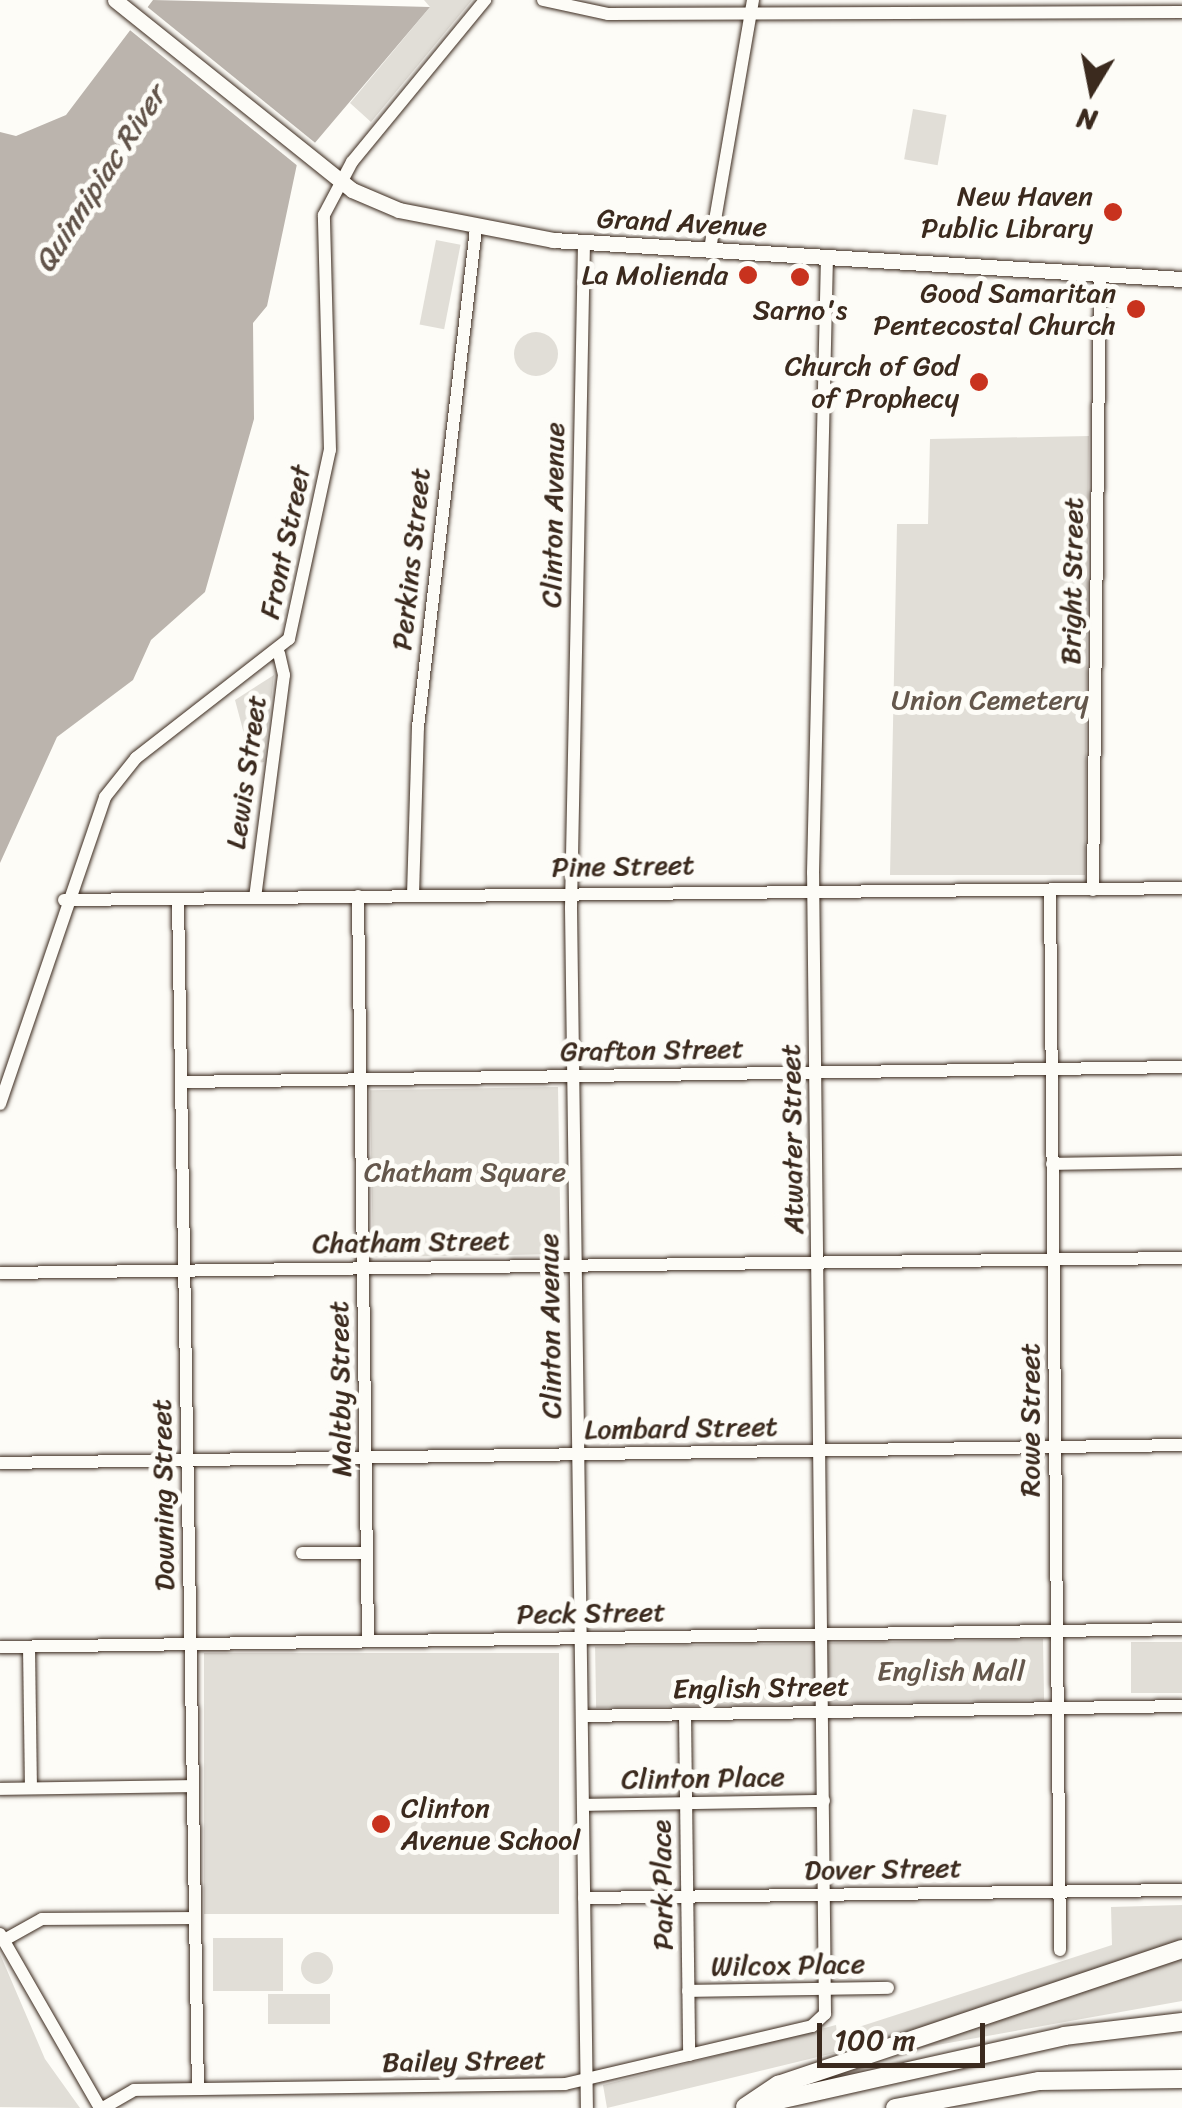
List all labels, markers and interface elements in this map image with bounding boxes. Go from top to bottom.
north arrow [1042,40,1142,140]
water label: Quinnipiac River [26,79,174,279]
text: N [1073,94,1101,146]
place label: New Haven Public Library [921,179,1093,245]
marker: New Haven Public Library [1102,201,1124,223]
street label: Grand Avenue [596,202,768,244]
place label: La Molienda [584,258,728,292]
marker: La Molienda [737,264,759,286]
marker: Sarno's [789,266,811,288]
place label: Good Samaritan Pentecostal Church [873,276,1116,342]
place label: Sarno's [753,293,847,327]
marker: Good Samaritan Pentecostal Church [1125,298,1147,320]
place label: Church of God of Prophecy [784,349,959,415]
marker: Church of God of Prophecy [968,371,990,393]
street label: Clinton Avenue [535,422,571,608]
street label: Front Street [252,462,318,622]
street label: Perkins Street [385,467,437,651]
street label: Bright Street [1054,497,1090,665]
park label: Union Cemetery [891,683,1089,717]
street label: Lewis Street [219,692,273,852]
street label: Pine Street [551,848,695,884]
street label: Grafton Street [559,1032,745,1068]
street label: Atwater Street [774,1044,810,1234]
park label: Chatham Square [364,1155,566,1189]
street label: Chatham Street [312,1223,510,1261]
street label: Clinton Avenue [532,1233,568,1419]
street label: Maltby Street [322,1301,358,1477]
street label: Rowe Street [1013,1343,1047,1497]
street label: Downing Street [145,1399,181,1591]
street label: Lombard Street [584,1410,778,1446]
street label: Peck Street [516,1595,666,1631]
park label: English Mall [877,1654,1025,1688]
street label: English Street [672,1670,850,1706]
street label: Clinton Place [621,1760,785,1796]
place label: Clinton Avenue School [401,1791,580,1857]
marker: Clinton Avenue School [370,1813,392,1835]
street label: Park Place [644,1819,680,1951]
street label: Dover Street [803,1851,963,1887]
street label: Wilcox Place [710,1947,866,1983]
scale bar [822,2003,990,2065]
text: 100 m [834,2013,916,2067]
street label: Bailey Street [382,2043,546,2079]

